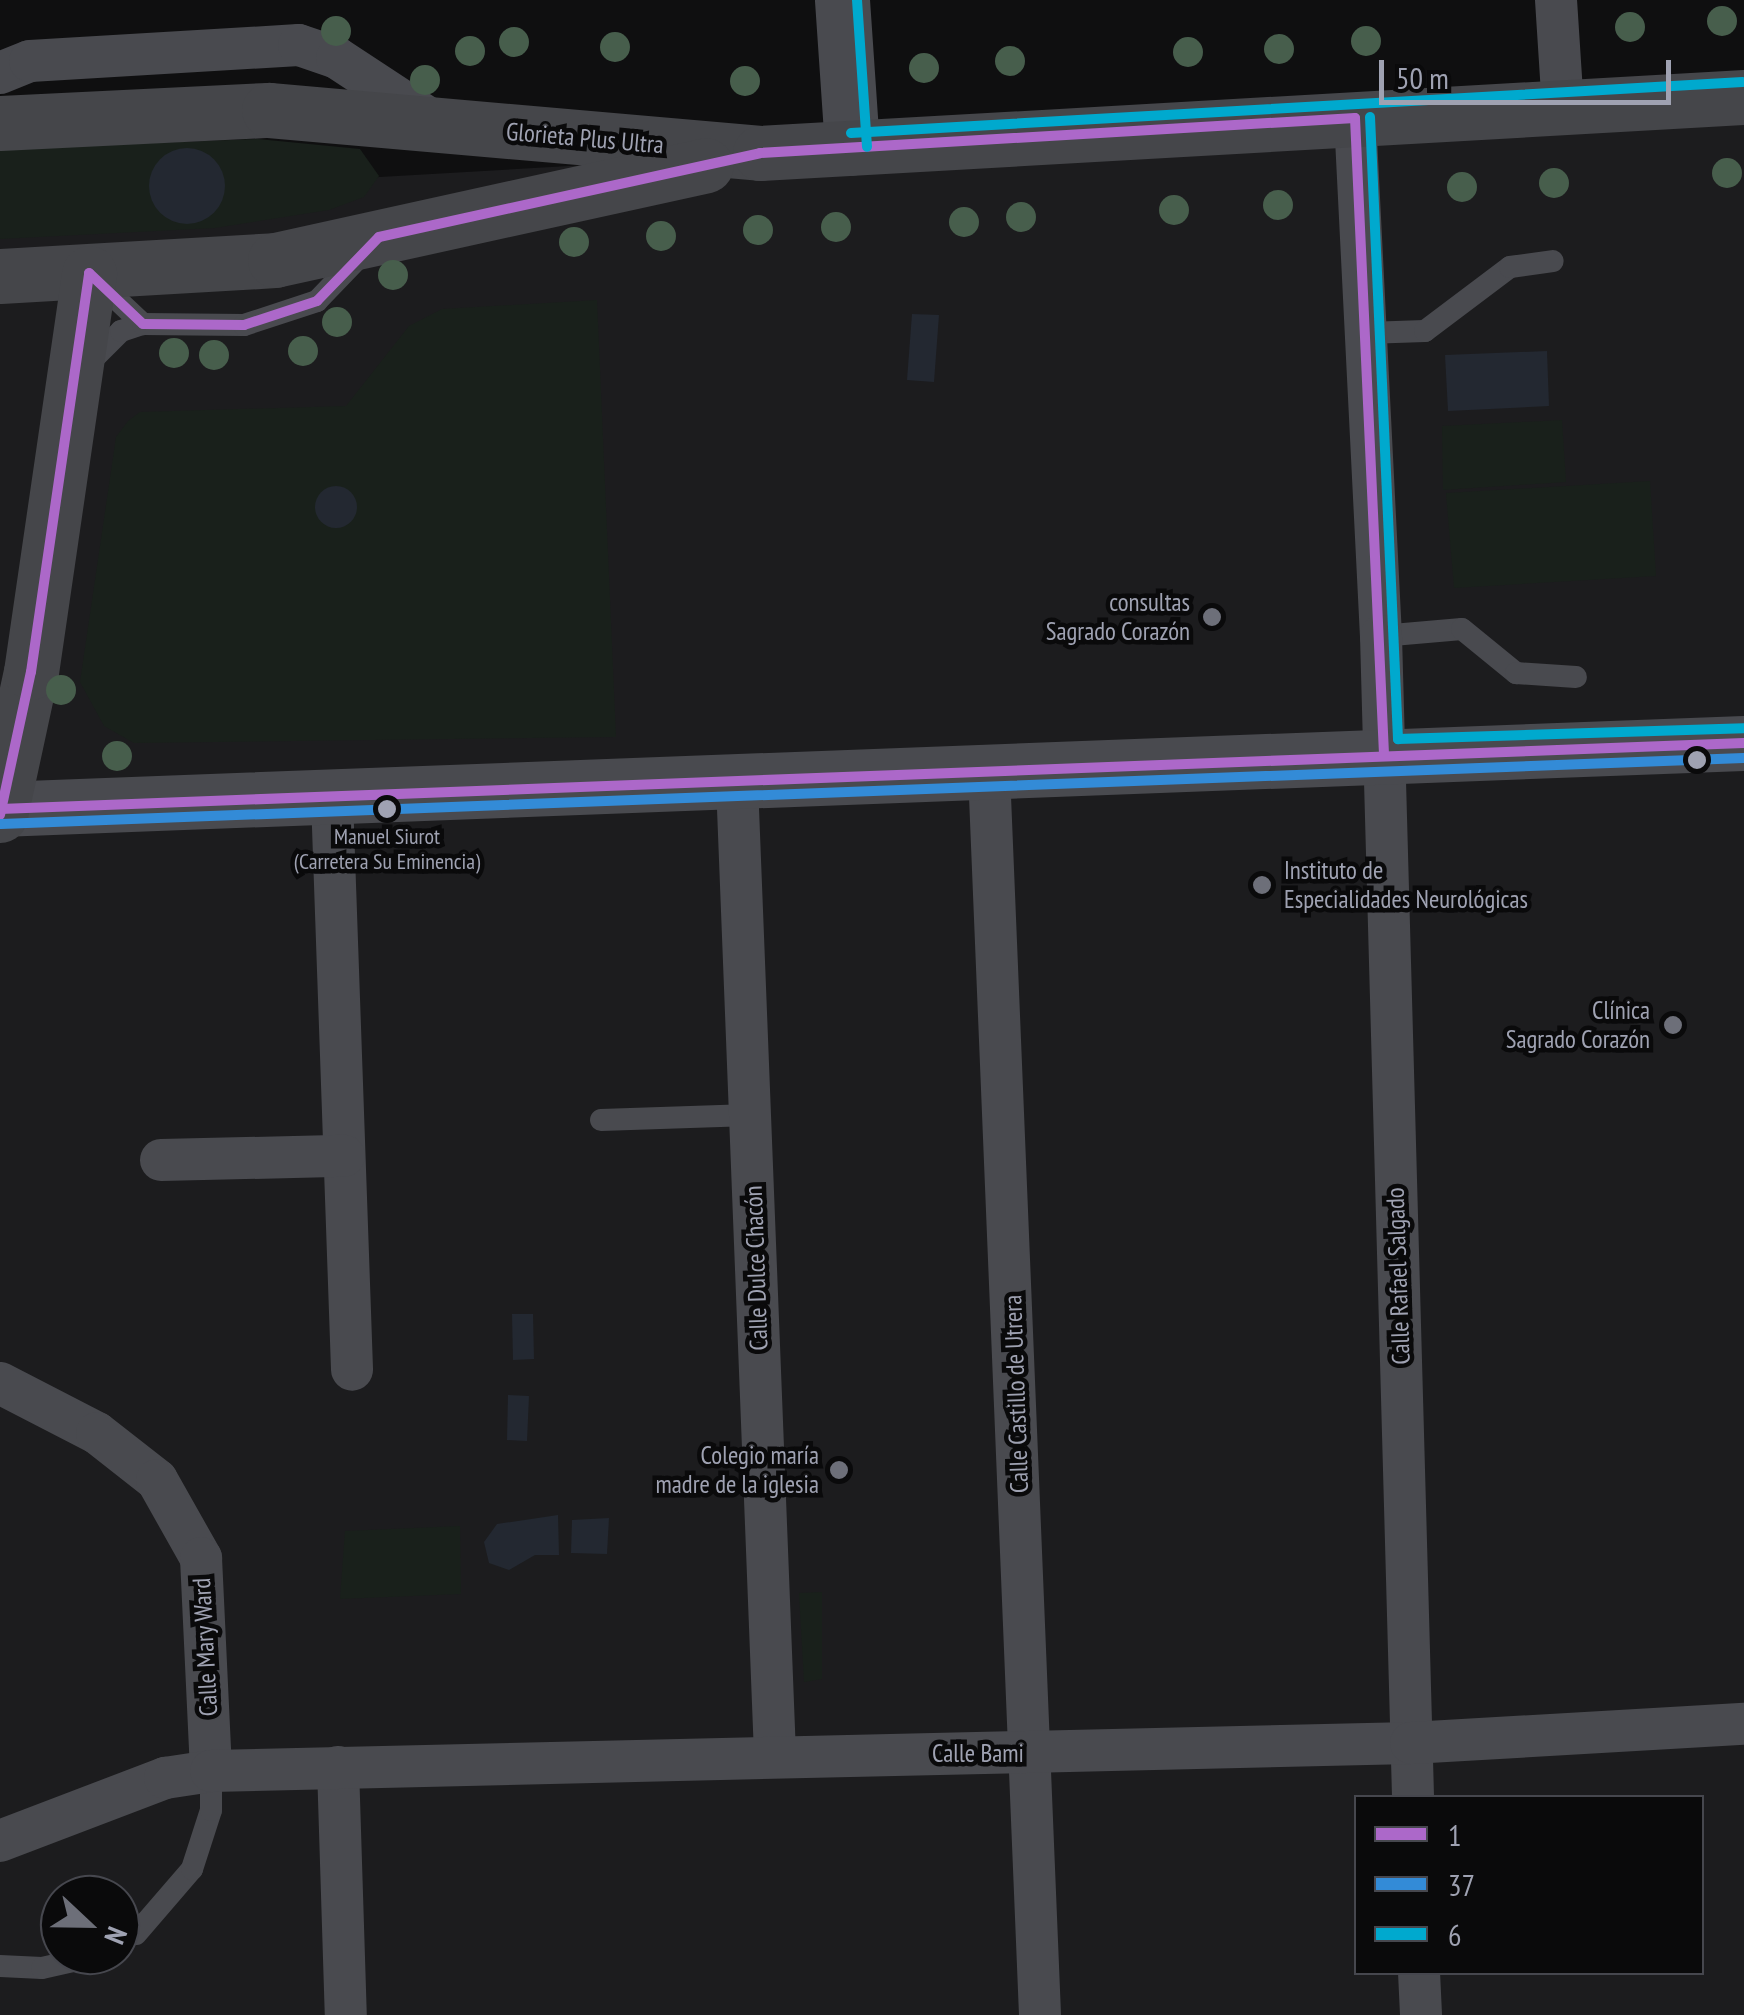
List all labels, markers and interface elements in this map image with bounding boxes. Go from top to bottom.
scale bar [1384,40,1676,102]
text: 50 m [1396,58,1449,97]
street label: Glorieta Plus Ultra [505,116,665,160]
place label: consultas Sagrado Corazón [1046,588,1190,647]
marker: consultas Sagrado Corazón [1199,604,1225,630]
unlabelled marker [1687,750,1707,770]
marker: Manuel Siurot (Carretera Su Eminencia) [377,799,397,819]
place label: Manuel Siurot (Carretera Su Eminencia) [294,823,480,874]
place label: Instituto de Especialidades Neurológicas [1284,856,1528,915]
marker: Instituto de Especialidades Neurológicas [1249,872,1275,898]
place label: Clínica Sagrado Corazón [1506,996,1650,1055]
marker: Clínica Sagrado Corazón [1660,1012,1686,1038]
street label: Calle Dulce Chacón [738,1185,774,1351]
street label: Calle Rafael Salgado [1380,1187,1416,1365]
street label: Calle Castillo de Utrera [998,1294,1034,1494]
place label: Colegio maría madre de la iglesia [656,1441,819,1500]
marker: Colegio maría madre de la iglesia [828,1459,850,1481]
street label: Calle Mary Ward [186,1577,224,1717]
street label: Calle Bami [932,1738,1024,1768]
legend [1354,1795,1704,1975]
text: 1 [1448,1815,1462,1854]
text: 37 [1448,1865,1475,1904]
north arrow [40,1875,140,1975]
text: 6 [1448,1915,1462,1954]
text: N [96,1922,136,1950]

